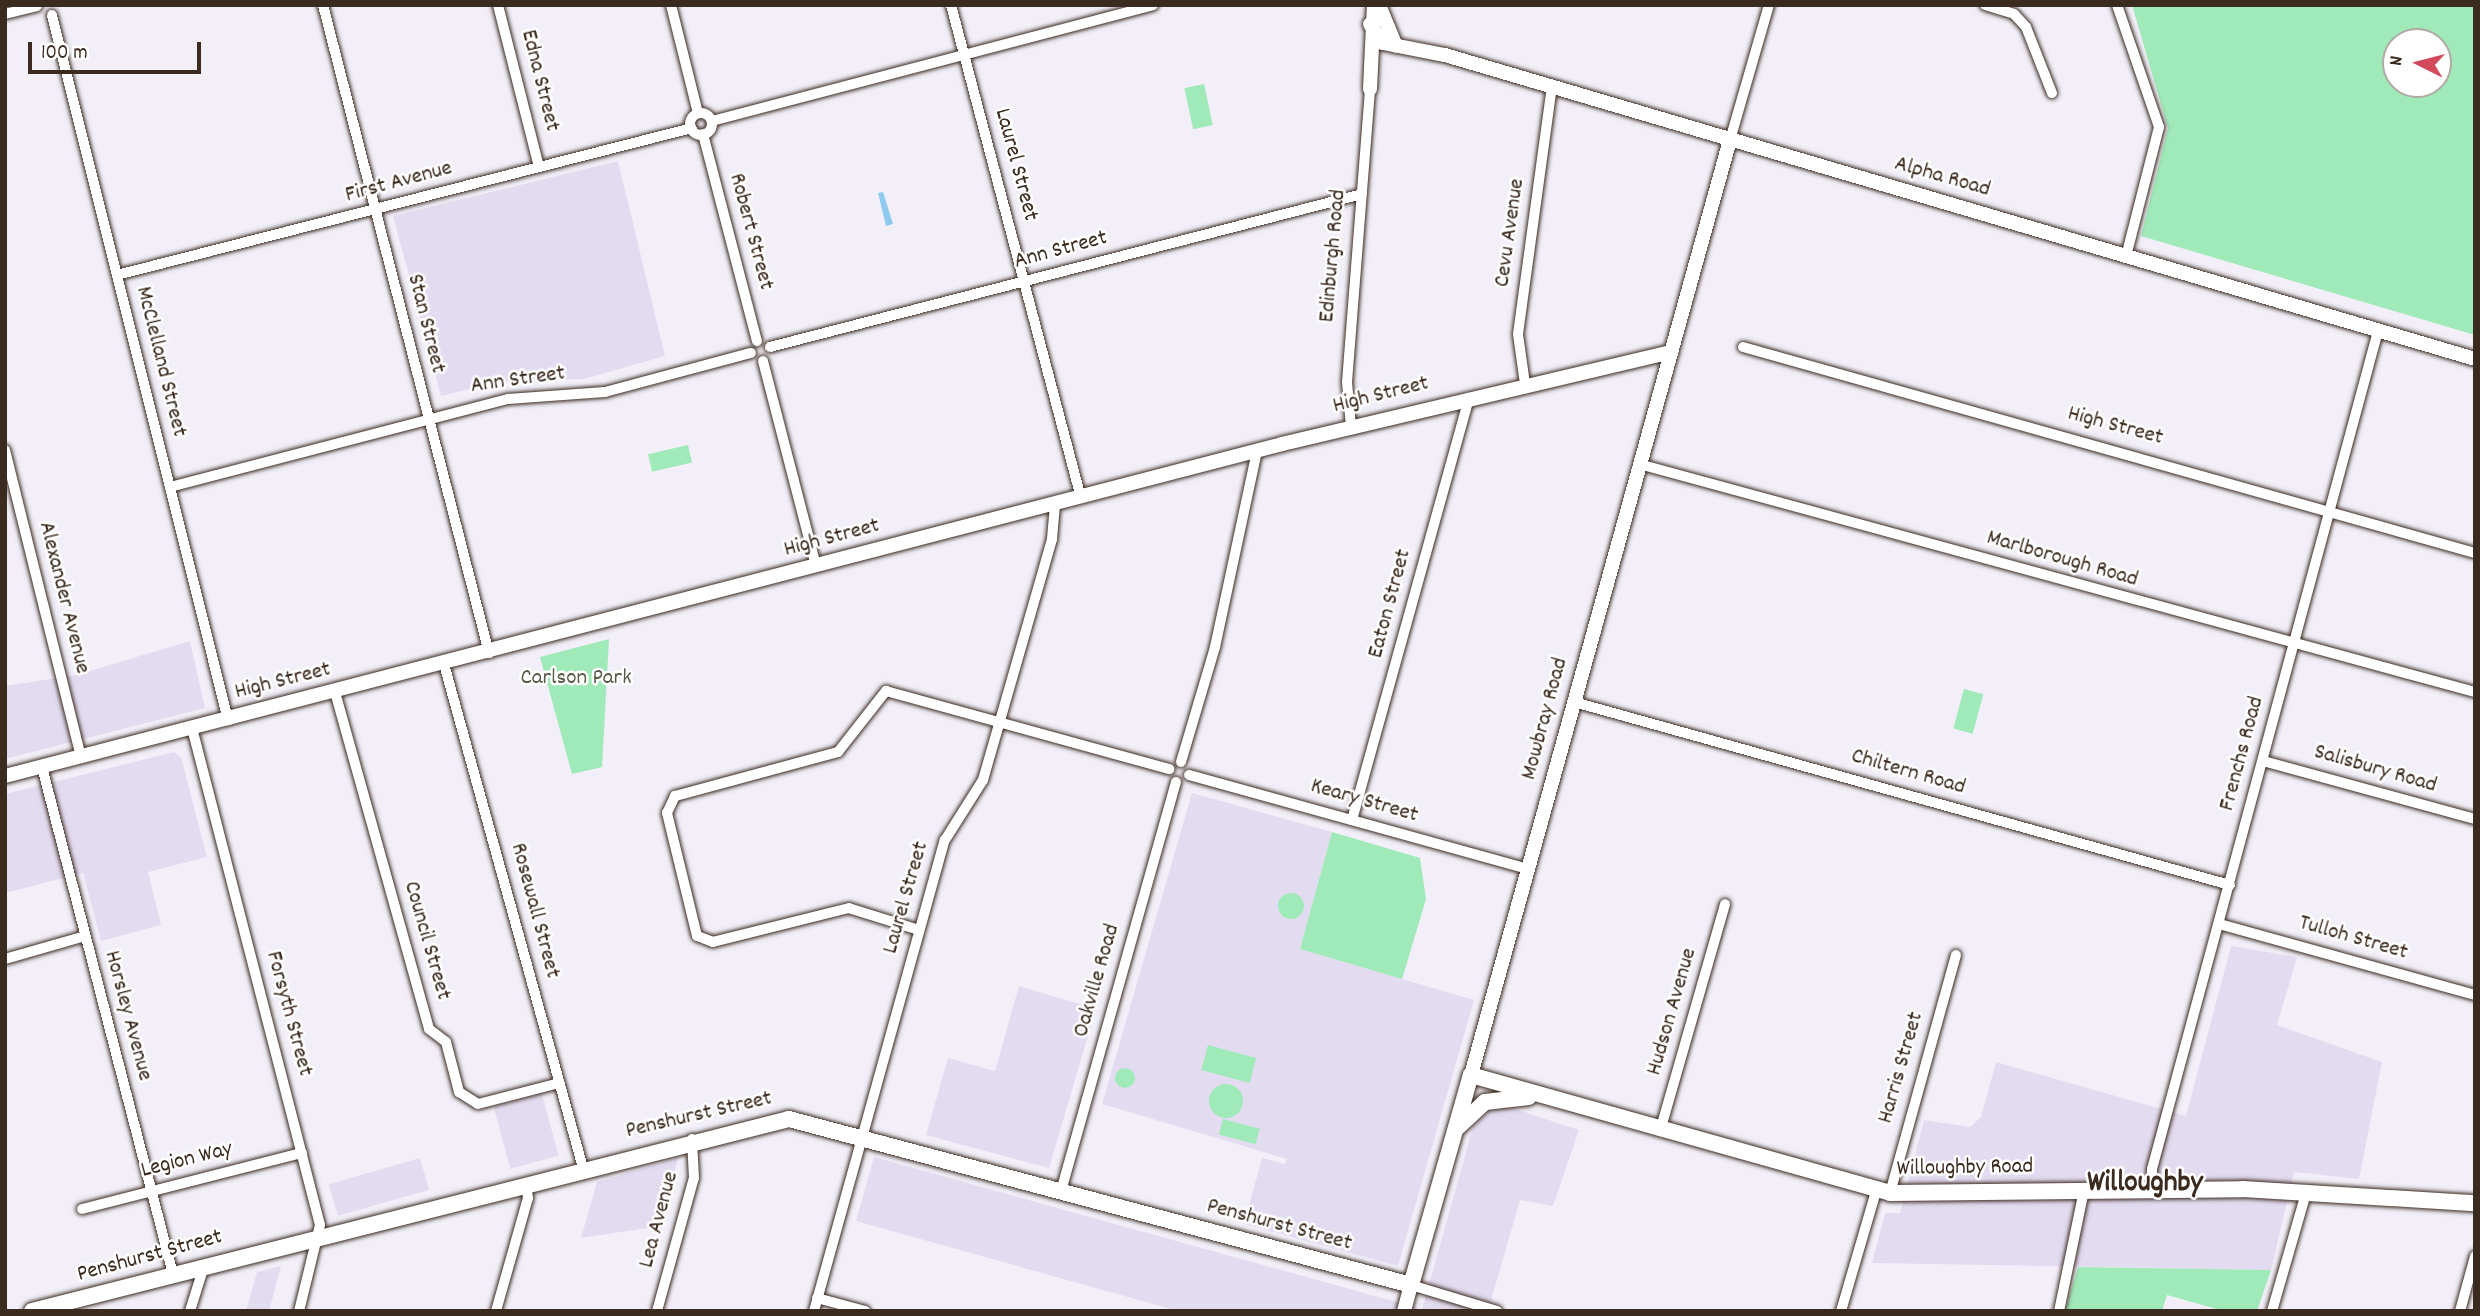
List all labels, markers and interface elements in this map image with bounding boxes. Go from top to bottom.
street label: Edna Street [513,27,565,135]
scale bar [32,28,205,72]
north arrow [2382,28,2452,98]
text: 100 m [41,39,88,69]
text: N [2384,55,2412,67]
street label: Laurel Street [987,106,1043,224]
street label: Alpha Road [1891,151,1993,205]
street label: First Avenue [343,156,455,210]
street label: Robert Street [721,171,779,293]
street label: Cevu Avenue [1490,177,1532,289]
street label: Edinburgh Road [1314,188,1354,324]
street label: Ann Street [1012,225,1110,277]
street label: Stan Street [399,272,451,376]
street label: McClelland Street [128,284,192,440]
street label: Ann Street [469,361,567,401]
street label: High Street [1330,371,1432,421]
street label: High Street [2064,401,2166,453]
street label: High Street [781,513,883,565]
street label: Alexander Avenue [31,519,95,677]
street label: Marlborough Road [1983,525,2141,595]
street label: Eaton Street [1363,546,1419,662]
street label: Mowbray Road [1516,655,1576,783]
street label: High Street [232,657,334,707]
park label: Carlson Park [520,665,632,693]
street label: Frenchs Road [2214,694,2272,814]
street label: Salisbury Road [2310,739,2440,801]
street label: Chiltern Road [1848,744,1968,802]
street label: Keary Street [1307,774,1421,830]
street label: Laurel Street [878,839,936,957]
street label: Rosewall Street [503,840,565,982]
street label: Council Street [396,878,456,1004]
street label: Tulloh Street [2295,910,2411,968]
street label: Oakville Road [1069,921,1127,1041]
street label: Hudson Avenue [1642,945,1704,1079]
street label: Horsley Avenue [96,948,158,1084]
street label: Forsyth Street [258,949,318,1079]
street label: Harris Street [1873,1009,1931,1127]
street label: Penshurst Street [623,1086,775,1146]
street label: Legion Way [138,1136,236,1186]
street label: Willoughby Road [1896,1154,2034,1184]
district label: Willoughby [2087,1167,2203,1203]
street label: Lea Avenue [634,1169,686,1271]
street label: Penshurst Street [1203,1193,1355,1259]
street label: Penshurst Street [74,1224,226,1290]

